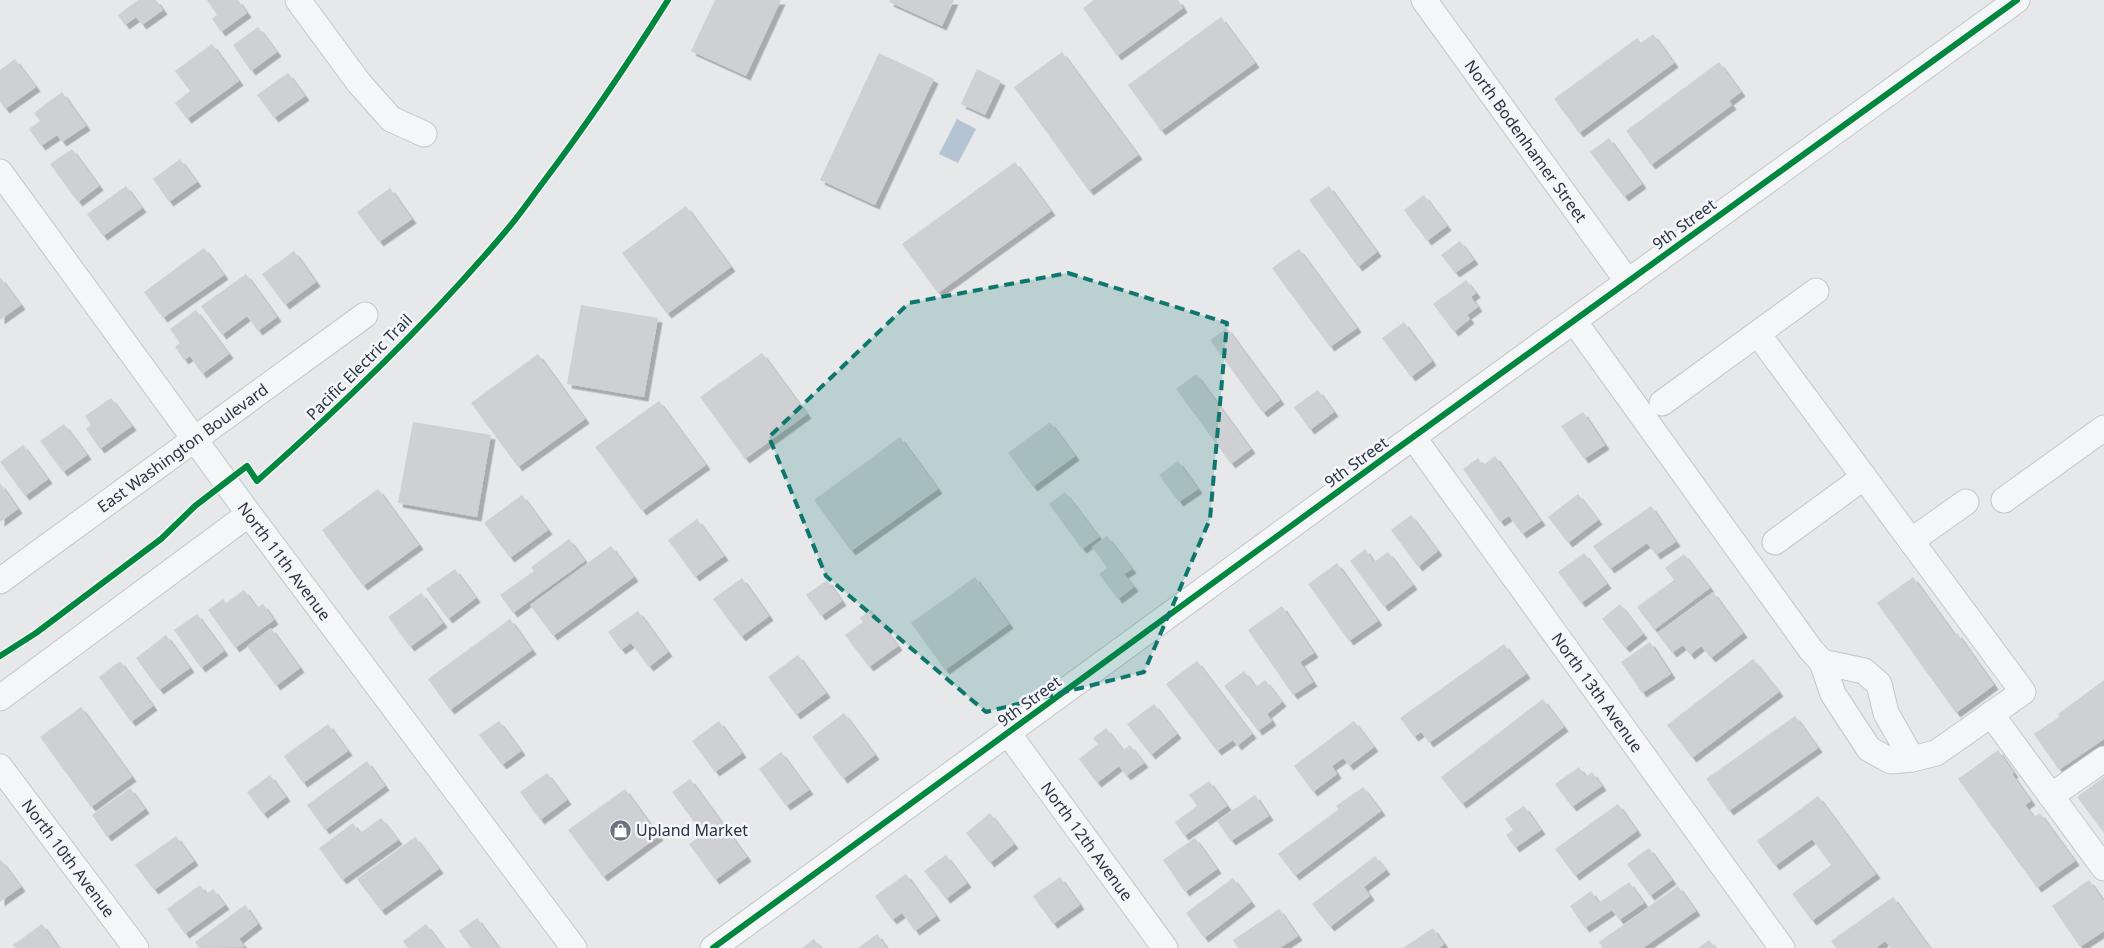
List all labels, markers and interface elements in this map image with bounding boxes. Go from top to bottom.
street label: North Bodenhamer Street [1460,55,1592,227]
street label: 9th Street [1648,193,1720,255]
street label: Pacific Electric Trail [301,309,417,425]
street label: East Washington Boulevard [93,378,272,517]
street label: 9th Street [1320,431,1392,493]
street label: North 11th Avenue [233,498,336,625]
street label: North 13th Avenue [1547,628,1648,757]
street label: 9th Street [993,670,1065,732]
street label: North 12th Avenue [1036,777,1138,905]
street label: North 10th Avenue [17,794,120,922]
shop icon: Upland Market [608,818,632,842]
place label: Upland Market [636,819,748,841]

